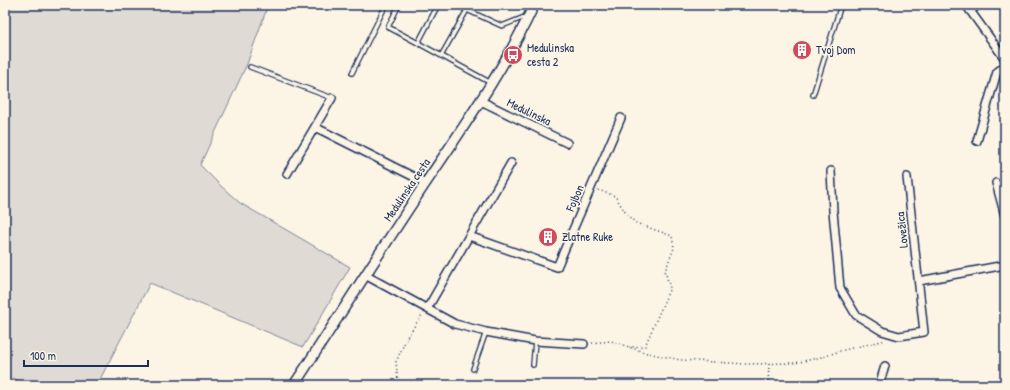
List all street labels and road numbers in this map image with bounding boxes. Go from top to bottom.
street label: Medulinska [504,94,554,130]
street label: Medulinska cesta [379,155,434,225]
street label: Fojbon [561,182,588,215]
street label: Lovežica [891,211,912,249]

